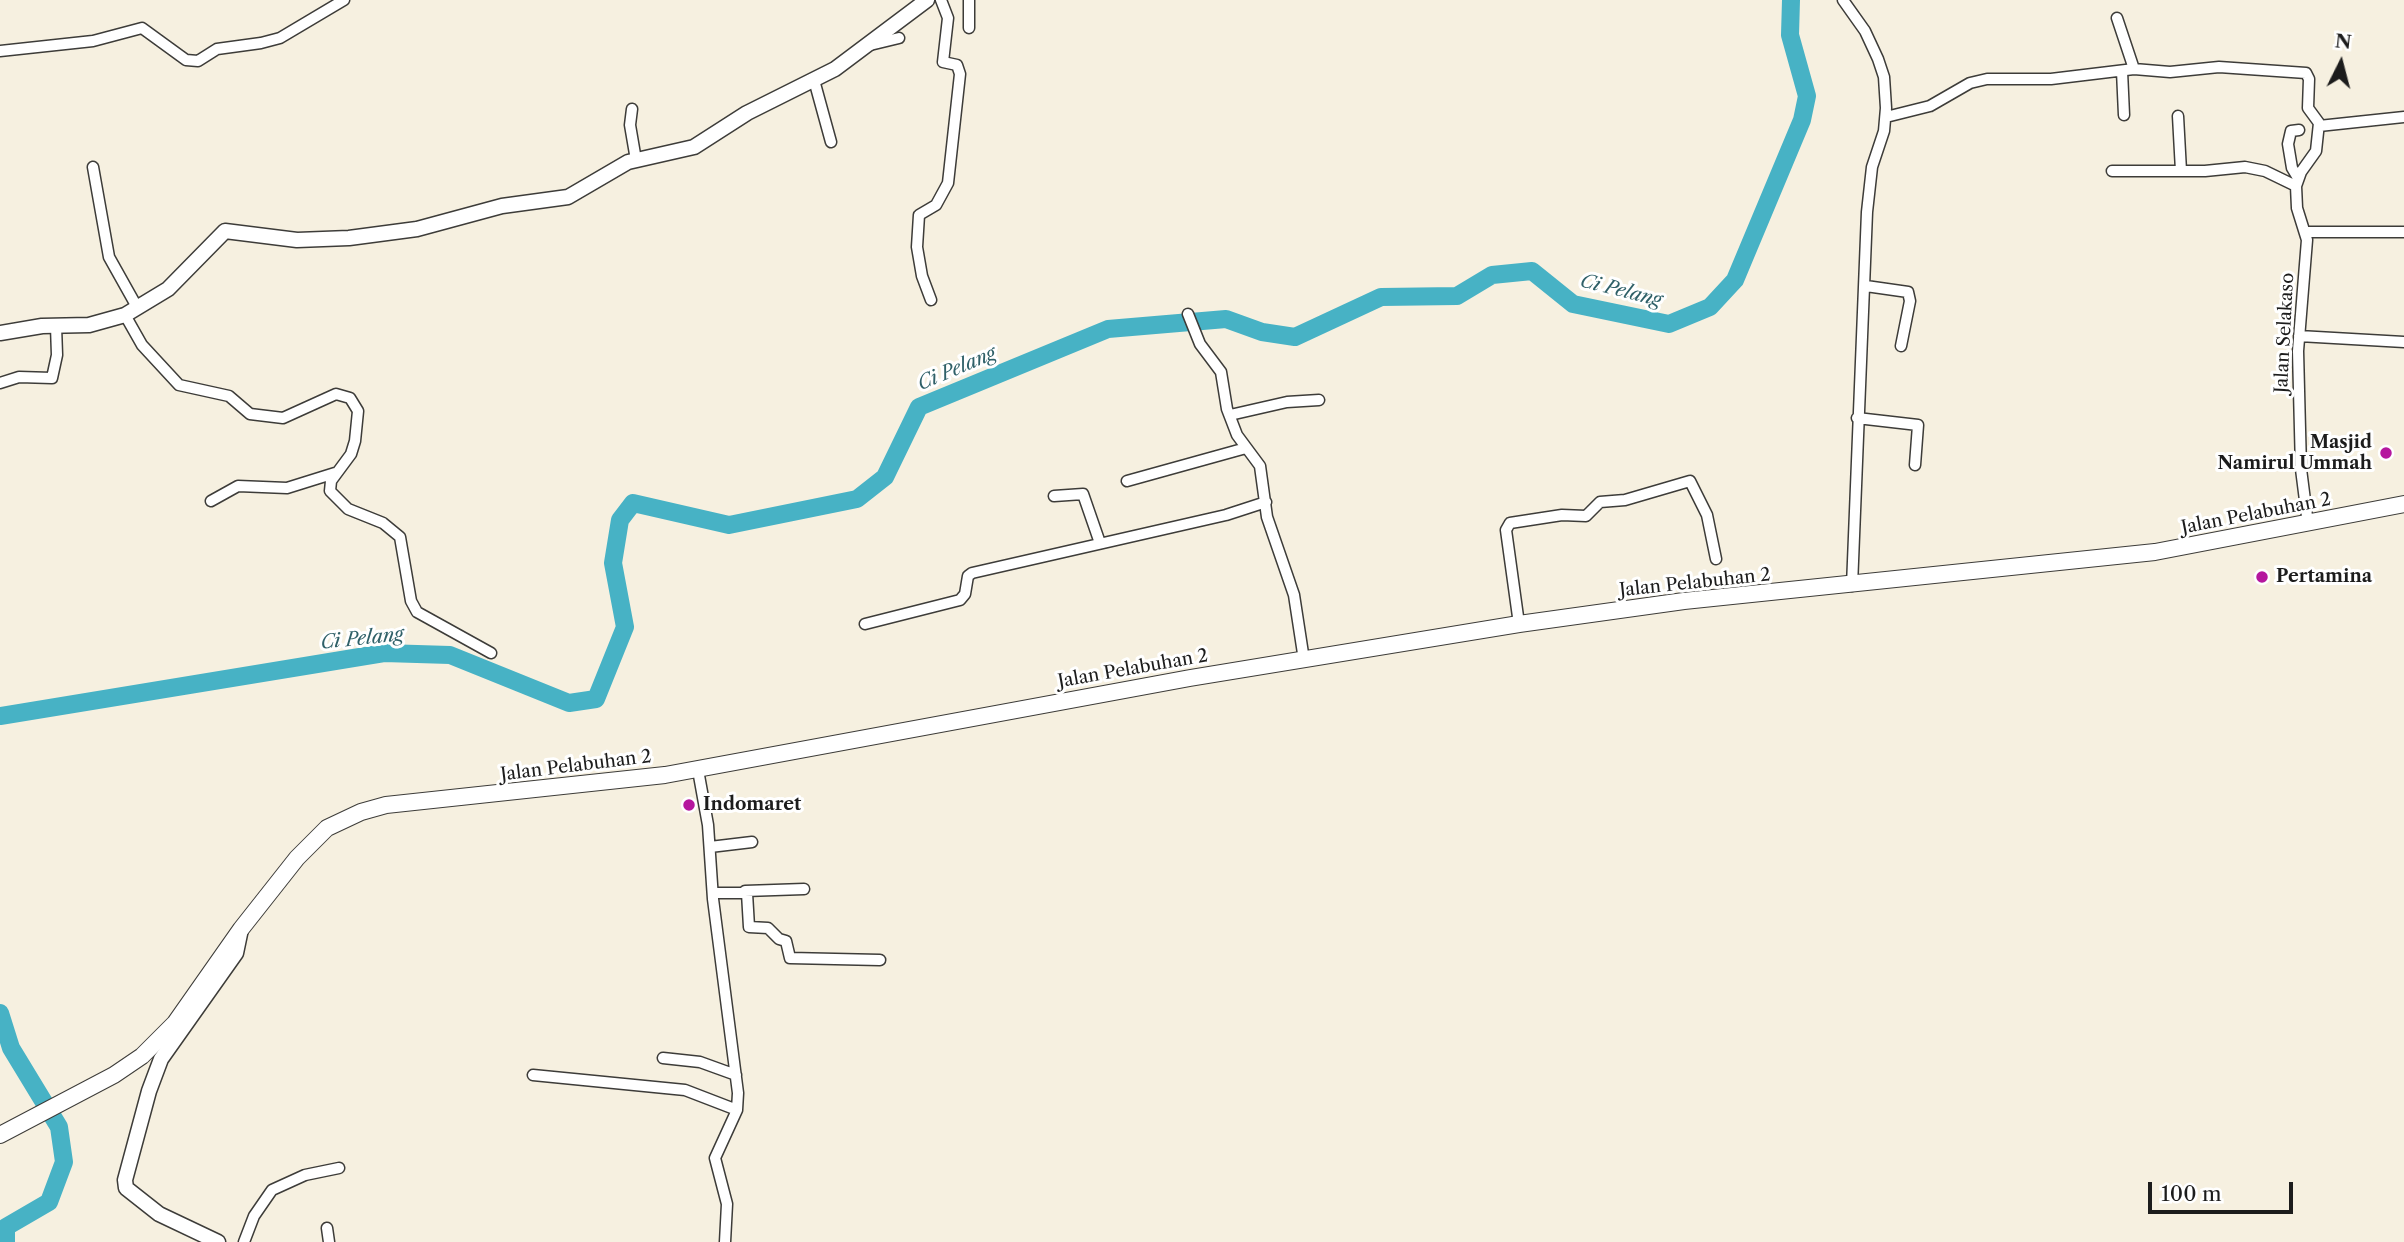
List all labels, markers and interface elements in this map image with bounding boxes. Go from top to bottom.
north arrow [2306,28,2376,98]
text: N [2334,29,2353,54]
water label: Ci Pelang [1578,270,1664,312]
street label: Jalan Selakaso [2271,272,2299,394]
water label: Ci Pelang [914,342,1000,396]
place label: Masjid Namirul Ummah [2218,432,2372,474]
marker: Masjid Namirul Ummah [2378,445,2394,461]
street label: Jalan Pelabuhan 2 [2179,489,2333,539]
street label: Jalan Pelabuhan 2 [1618,564,1772,602]
place label: Pertamina [2276,566,2372,588]
marker: Pertamina [2254,569,2270,585]
water label: Ci Pelang [319,623,405,655]
street label: Jalan Pelabuhan 2 [1056,645,1210,693]
street label: Jalan Pelabuhan 2 [499,746,653,786]
place label: Indomaret [703,794,801,816]
marker: Indomaret [681,797,697,813]
scale bar [2152,1168,2297,1212]
text: 100 m [2161,1181,2222,1206]

